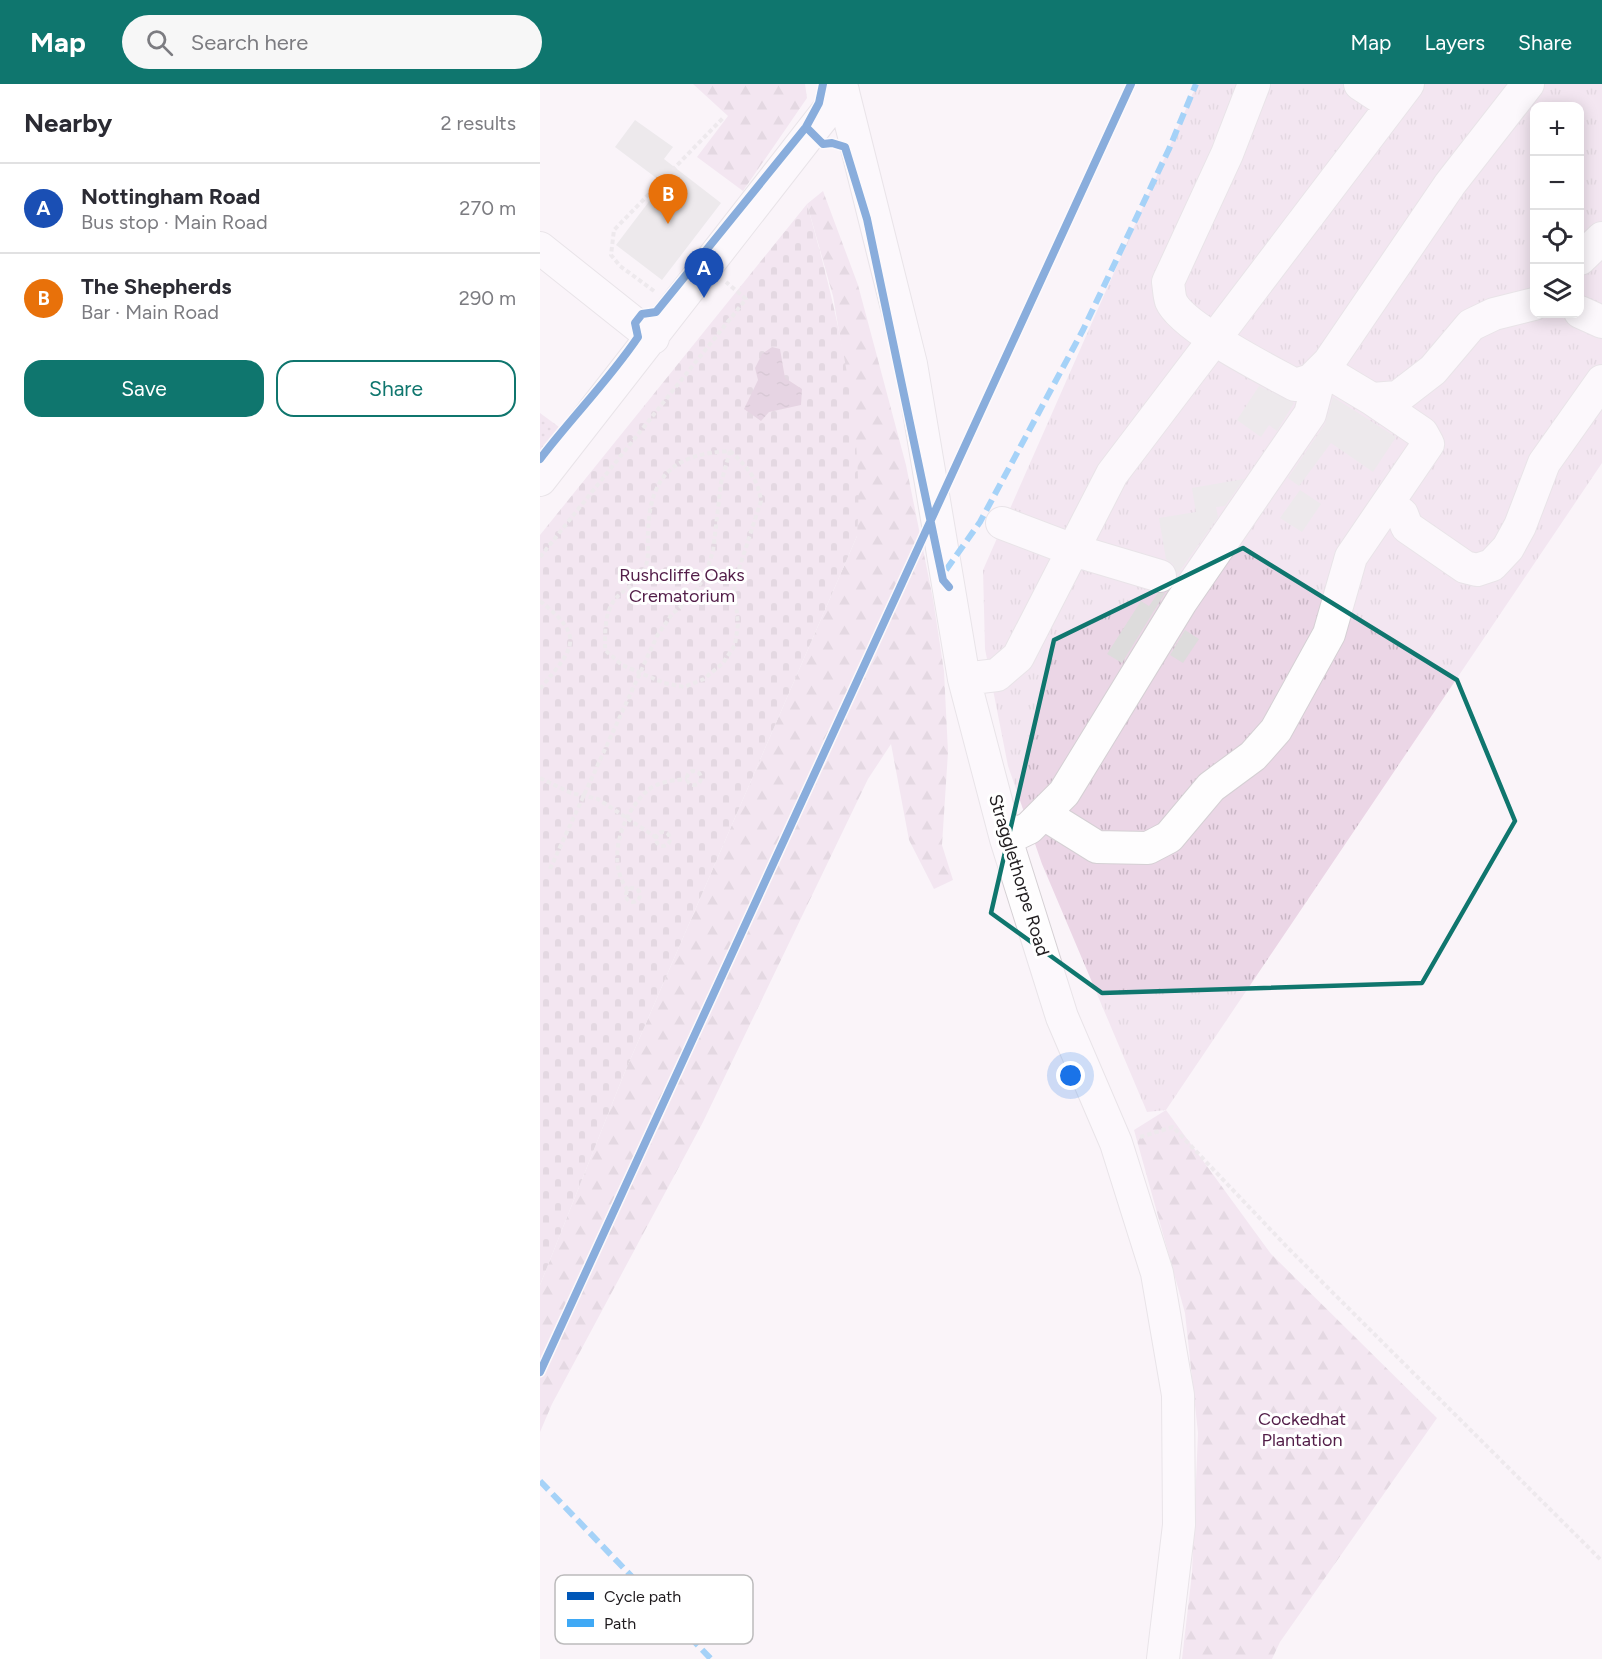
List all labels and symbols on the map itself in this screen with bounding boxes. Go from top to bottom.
pin: B [648,174,688,224]
pin: A [684,248,724,298]
park label: Rushcliffe Oaks Crematorium [619,564,745,607]
street label: Stragglethorpe Road [984,792,1054,958]
your location [1056,1061,1085,1090]
park label: Cockedhat Plantation [1258,1408,1346,1451]
legend [555,1575,753,1644]
text: Cycle path [604,1587,681,1606]
text: Path [604,1614,636,1633]

